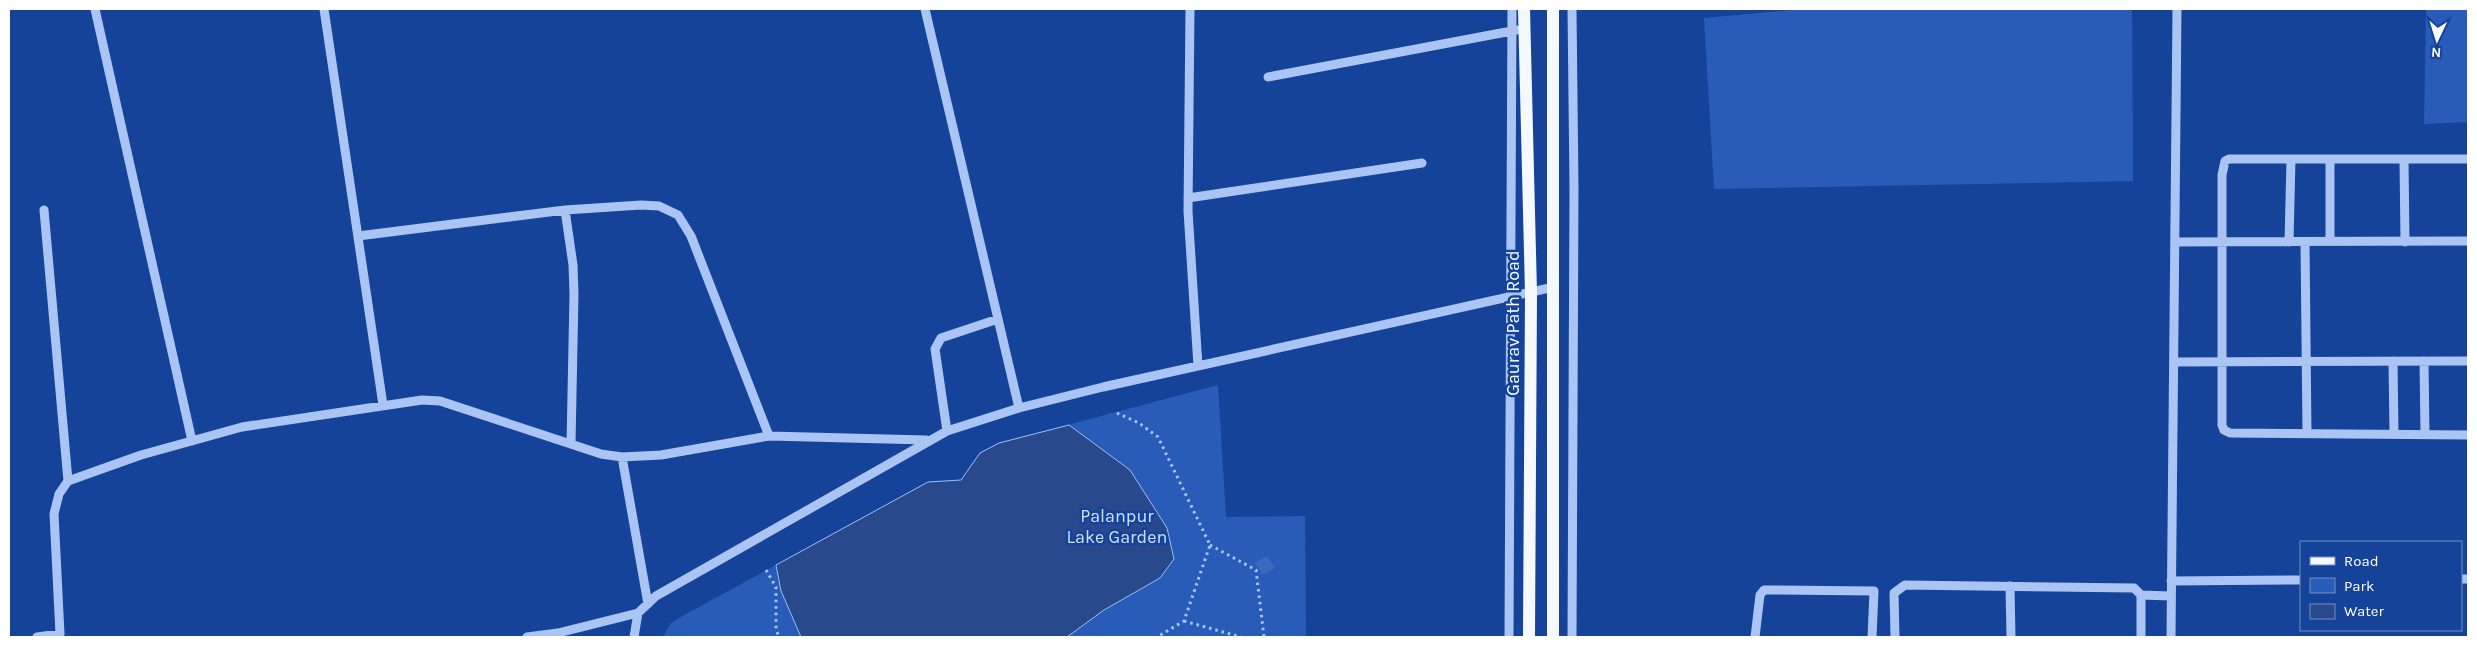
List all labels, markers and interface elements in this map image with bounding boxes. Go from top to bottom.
north arrow [2412,15,2462,65]
text: N [2431,44,2442,61]
street label: Gaurav Path Road [1502,250,1524,396]
park label: Palanpur Lake Garden [1067,505,1167,548]
legend [2300,541,2462,631]
text: Road [2344,552,2379,570]
text: Park [2344,577,2374,595]
text: Water [2344,602,2385,620]

